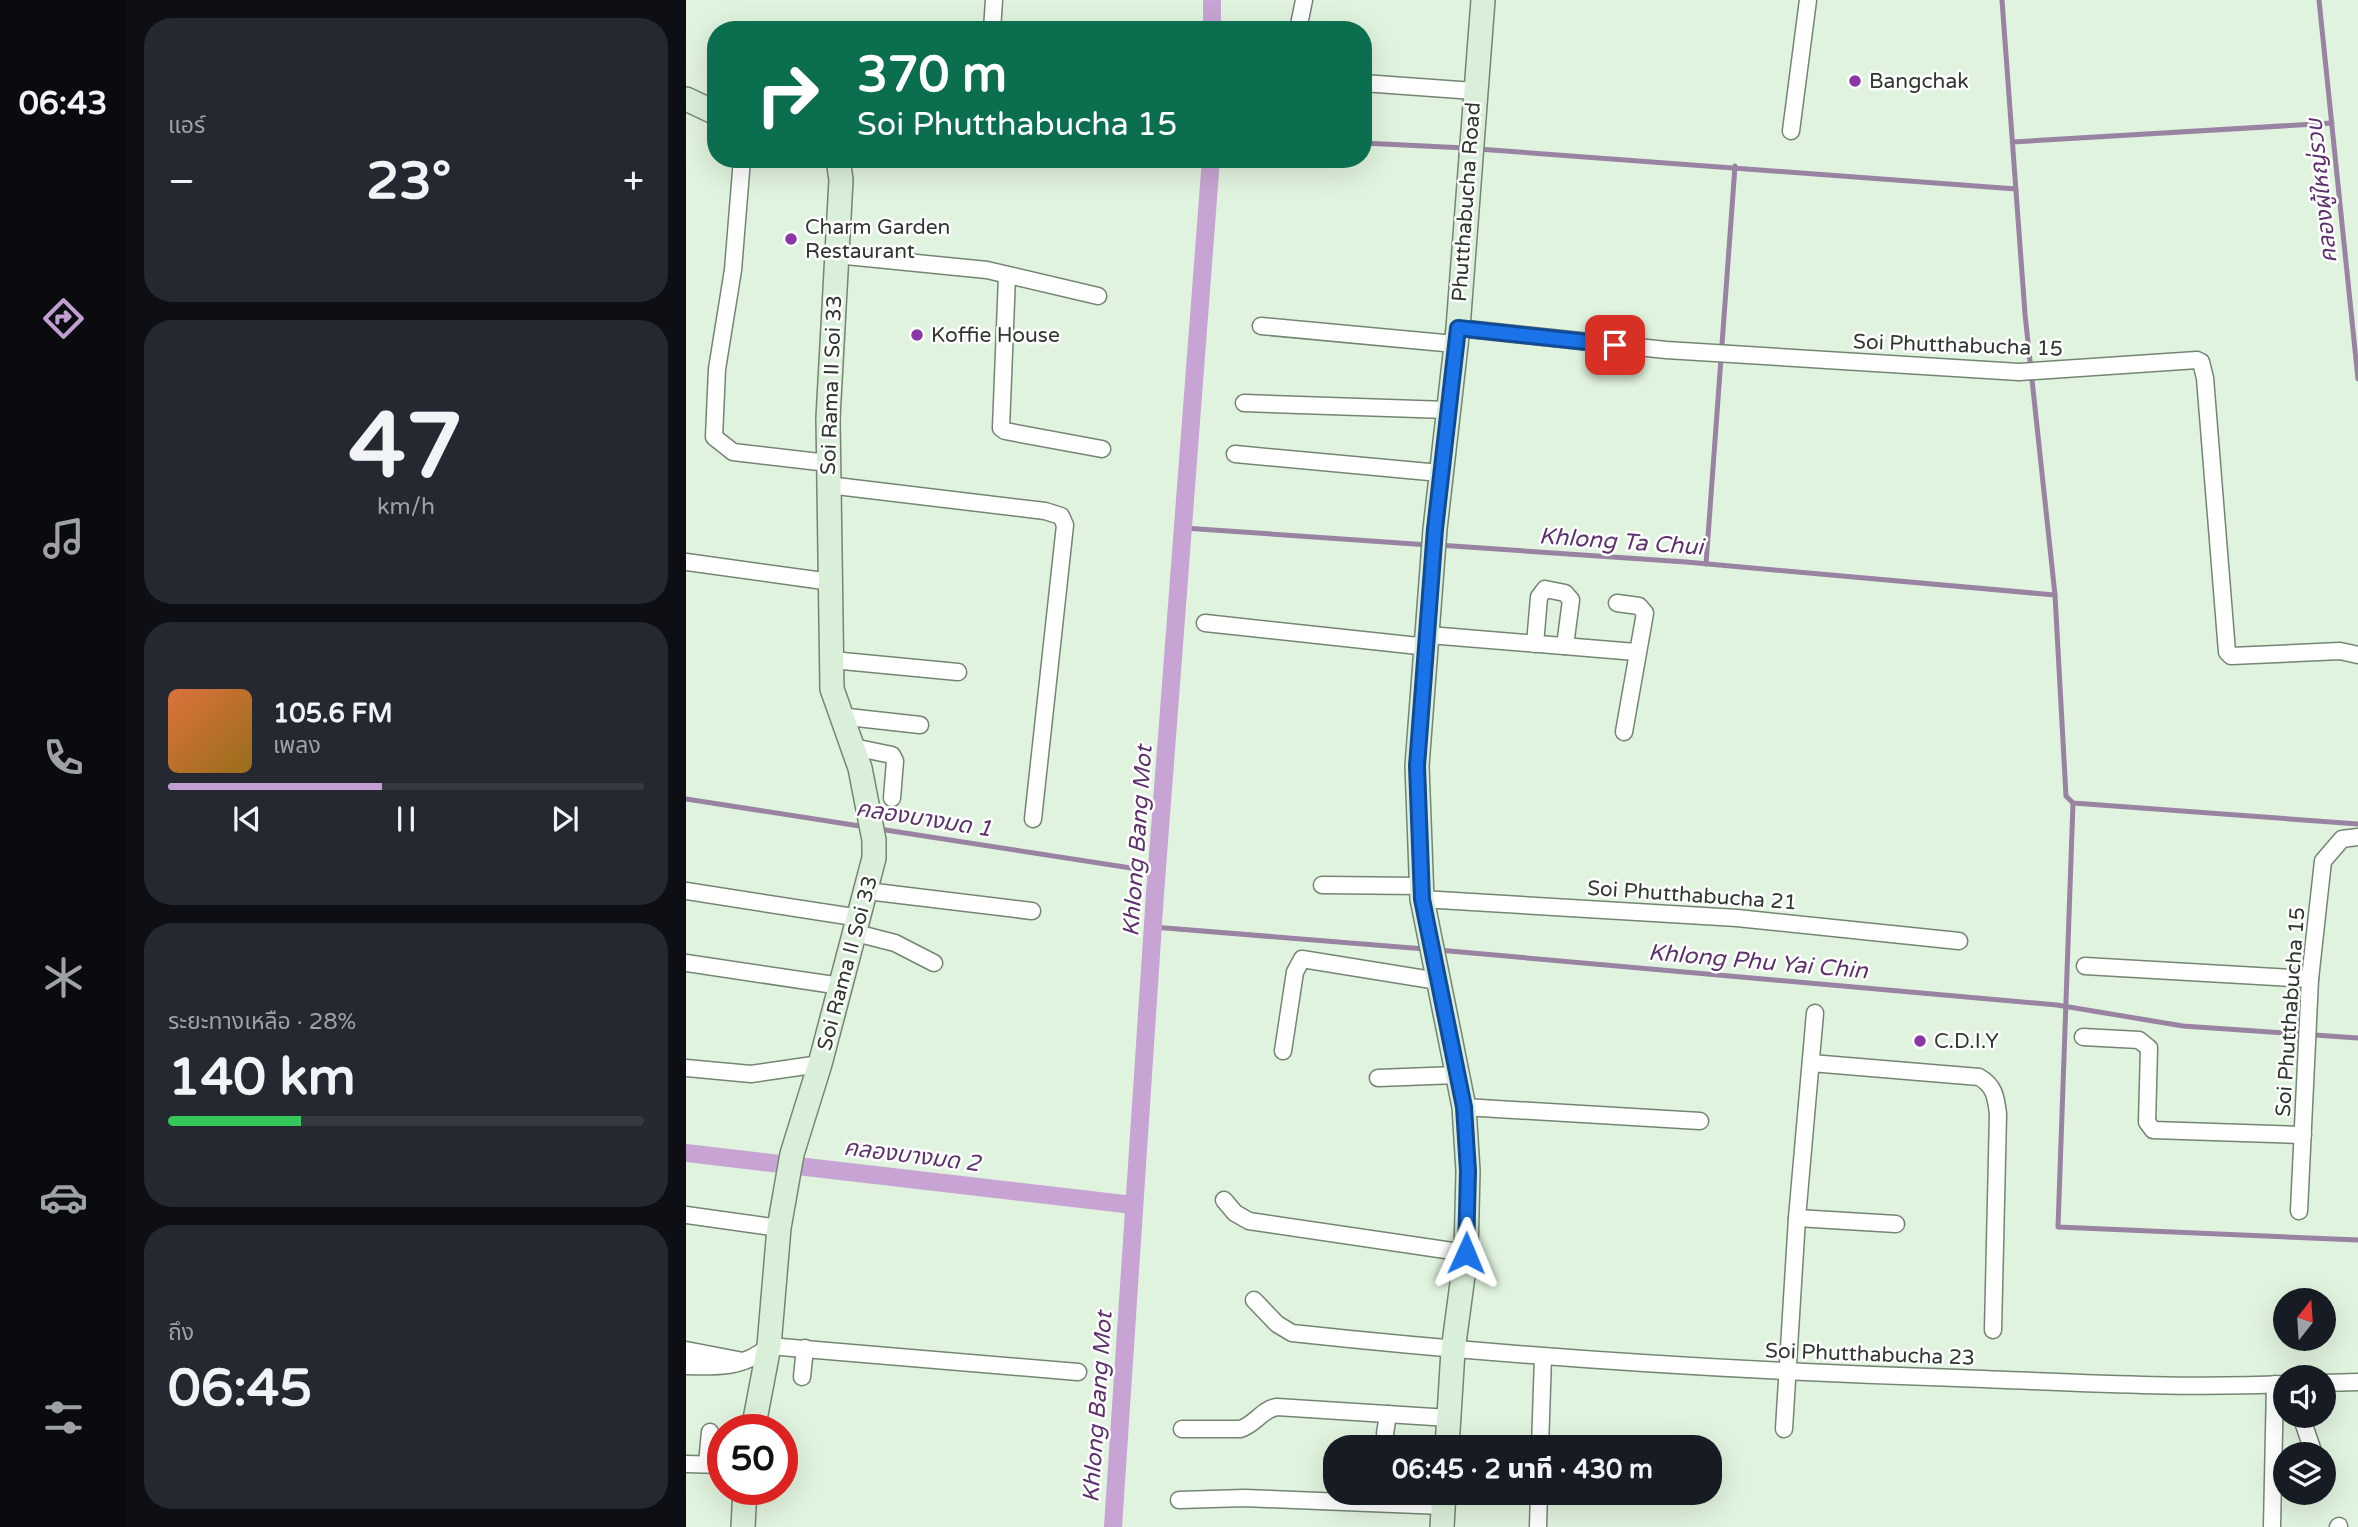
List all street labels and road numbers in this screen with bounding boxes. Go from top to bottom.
street label: Phutthabucha Road [1447,101,1486,303]
street label: Soi Rama II Soi 33 [816,295,847,475]
street label: Soi Phutthabucha 15 [1853,329,2063,362]
street label: Soi Rama II Soi 33 [812,873,883,1053]
street label: Soi Phutthabucha 21 [1586,876,1798,915]
street label: Soi Phutthabucha 15 [2271,906,2310,1118]
street label: Soi Phutthabucha 23 [1765,1338,1975,1371]

